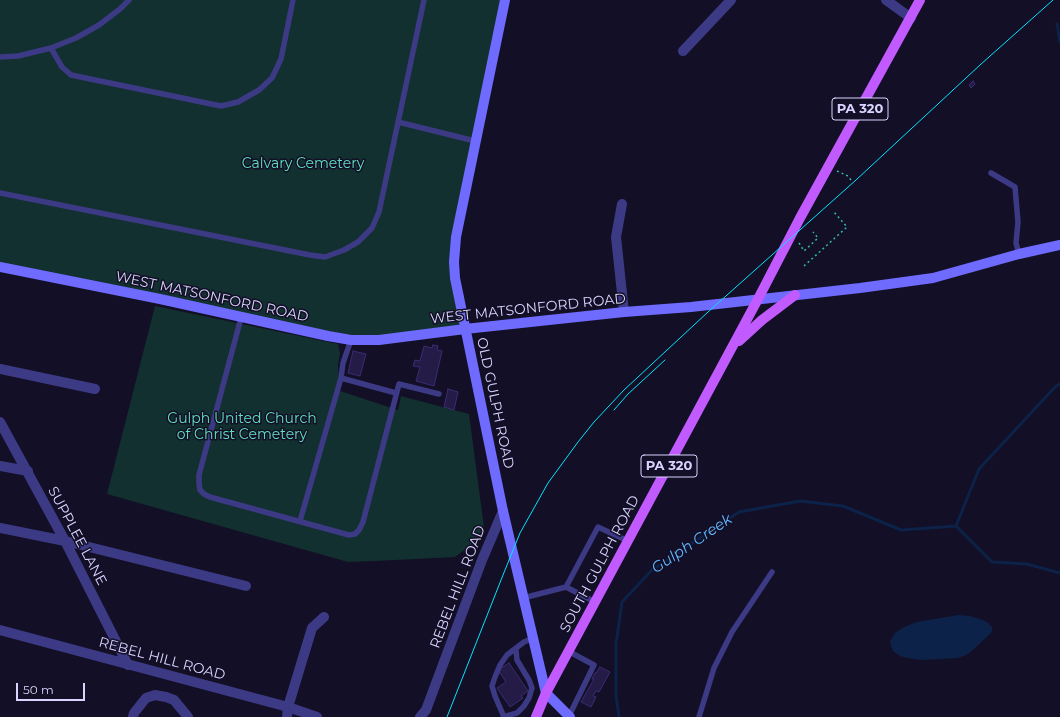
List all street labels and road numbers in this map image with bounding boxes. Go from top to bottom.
road number: PA 320 [832,98,888,120]
street label: WEST MATSONFORD ROAD [114,268,310,326]
street label: WEST MATSONFORD ROAD [429,290,627,328]
street label: OLD GULPH ROAD [473,336,517,470]
road number: PA 320 [641,455,697,477]
street label: SUPPLEE LANE [44,484,110,588]
street label: SOUTH GULPH ROAD [557,493,643,635]
street label: REBEL HILL ROAD [427,523,489,651]
street label: REBEL HILL ROAD [97,634,227,684]

